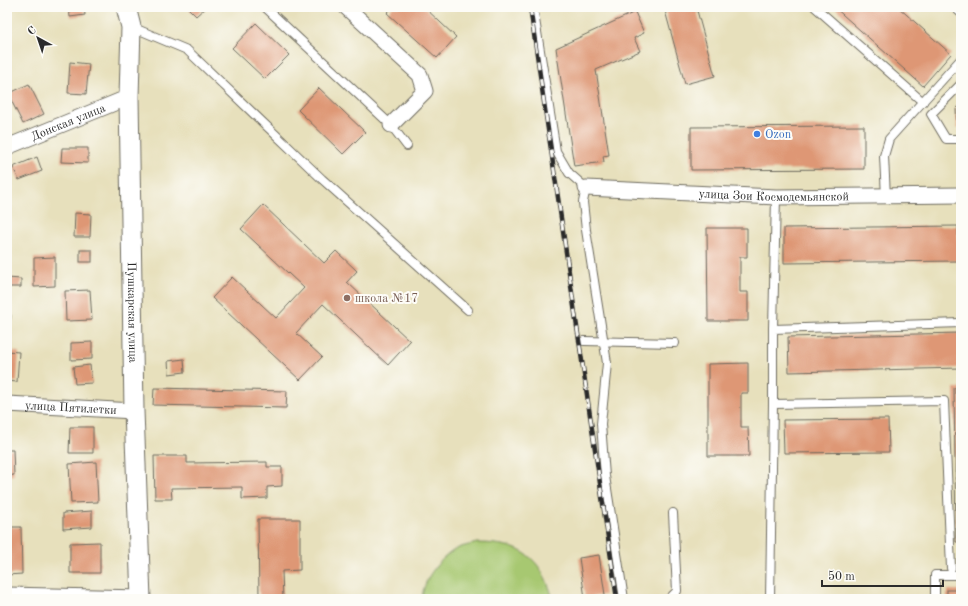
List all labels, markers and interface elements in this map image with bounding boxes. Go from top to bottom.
north arrow [18,18,58,58]
text: С [26,25,39,38]
street label: Донская улица [30,102,107,143]
marker: Ozon [752,129,762,139]
place label: Ozon [765,129,792,141]
street label: улица Зои Космодемьянской [698,188,849,204]
street label: Пушкарская улица [125,262,138,363]
marker: школа №17 [342,293,352,303]
place label: школа №17 [355,293,418,305]
street label: улица Пятилетки [25,400,117,417]
scale bar [822,562,943,588]
text: 50 m [828,570,855,583]

